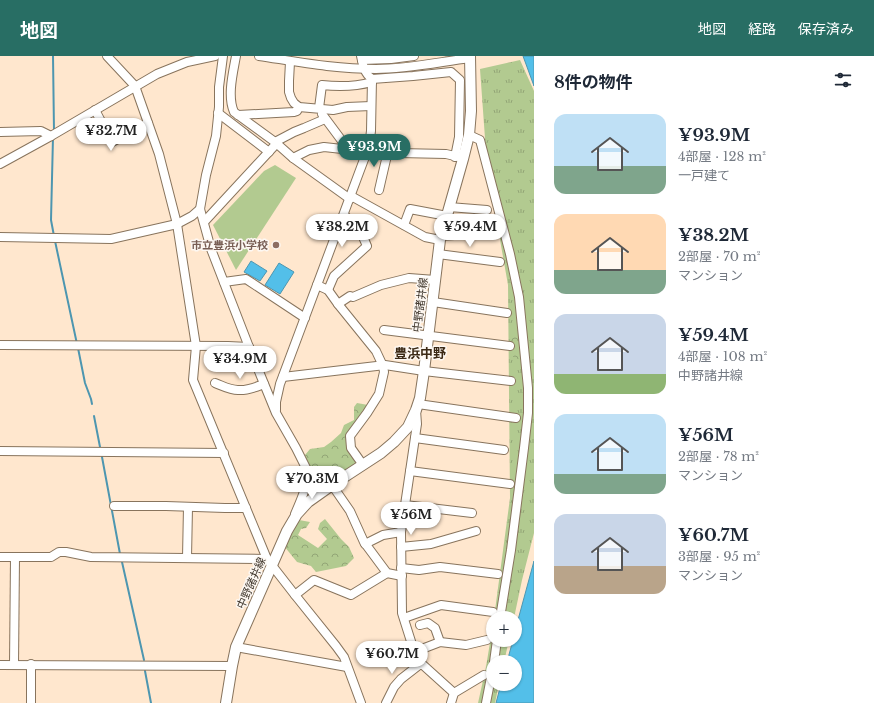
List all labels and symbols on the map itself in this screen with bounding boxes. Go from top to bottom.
pin: ¥32.7M [78,118,144,152]
pin: ¥93.9M [341,134,407,168]
pin: ¥38.2M [309,214,375,248]
pin: ¥59.4M [437,214,503,248]
place label: 市立豊浜小学校 [191,238,268,252]
marker: 市立豊浜小学校 [271,240,281,250]
street label: 中野諸井線 [410,277,430,333]
district label: 豊浜中野 [394,345,446,362]
pin: ¥34.9M [207,346,273,380]
pin: ¥70.3M [279,466,345,500]
pin: ¥56M [387,502,435,536]
street label: 中野諸井線 [233,555,269,611]
pin: ¥60.7M [359,641,425,675]

